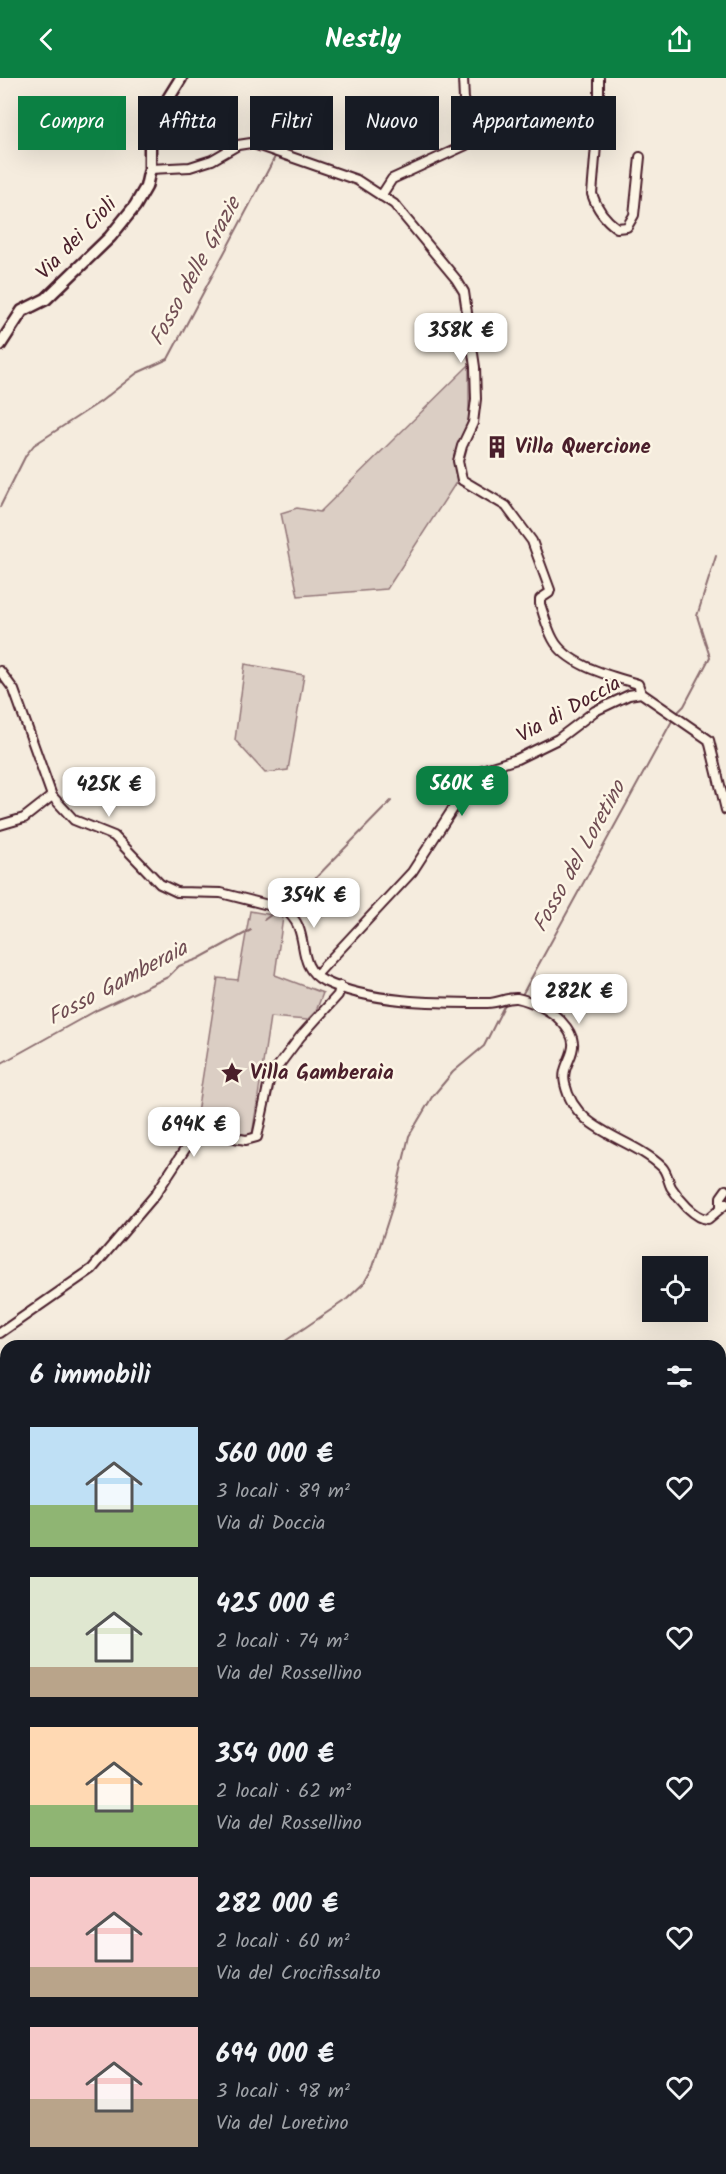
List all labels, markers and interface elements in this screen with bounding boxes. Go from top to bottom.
text: Nestly [325,18,401,61]
icon: back [30,23,63,56]
icon: share [663,23,696,56]
chip: Compra [18,96,126,150]
chip: Affitta [138,96,238,150]
chip: Filtri [250,96,333,150]
chip: Nuovo [345,96,439,150]
chip: Appartamento [451,96,616,150]
street label: Via dei Cioli [29,189,126,288]
water label: Fosso delle Grazie [141,189,252,353]
pin: 358K € [412,313,510,364]
text: 358K € [428,316,494,348]
place label: Villa Quercione [515,431,651,464]
building icon: Villa Quercione [484,434,510,460]
street label: Via di Doccia [511,668,627,752]
pin: 560K € [413,766,511,817]
pin: 425K € [60,767,158,818]
text: 560K € [430,769,494,801]
text: 425K € [76,770,142,802]
water label: Fosso del Loretino [524,773,637,939]
pin: 354K € [265,878,363,929]
text: 354K € [282,881,346,913]
water label: Fosso Gamberaia [41,931,196,1036]
pin: 282K € [530,974,628,1025]
text: 282K € [545,977,613,1009]
place label: Villa Gamberaia [250,1057,394,1090]
place icon: Villa Gamberaia [219,1060,245,1086]
pin: 694K € [145,1107,243,1158]
text: 694K € [162,1110,226,1142]
map controls [642,1256,708,1322]
button: locate [642,1256,708,1322]
text: 6 immobili [30,1355,150,1397]
icon: filters [663,1360,696,1393]
text: 560 000 € [216,1434,333,1476]
icon: home [78,1451,150,1523]
icon: heart [663,1471,696,1504]
text: 3 locali · 89 m² [216,1476,350,1508]
text: Via di Doccia [216,1508,325,1540]
text: 425 000 € [216,1584,335,1626]
icon: home [78,1601,150,1673]
icon: heart [663,1621,696,1654]
text: 2 locali · 74 m² [216,1626,349,1658]
text: Via del Rossellino [216,1658,362,1690]
text: 354 000 € [216,1734,334,1776]
icon: home [78,1751,150,1823]
icon: heart [663,1771,696,1804]
text: 2 locali · 62 m² [216,1776,351,1808]
text: Via del Rossellino [216,1808,362,1840]
text: 282 000 € [216,1884,338,1926]
icon: home [78,1901,150,1973]
icon: heart [663,1921,696,1954]
text: 2 locali · 60 m² [216,1926,350,1958]
text: Via del Crocifissalto [216,1958,381,1990]
text: 694 000 € [216,2034,334,2076]
icon: home [78,2051,150,2123]
icon: heart [663,2071,696,2104]
text: 3 locali · 98 m² [216,2076,350,2108]
text: Via del Loretino [216,2108,349,2140]

